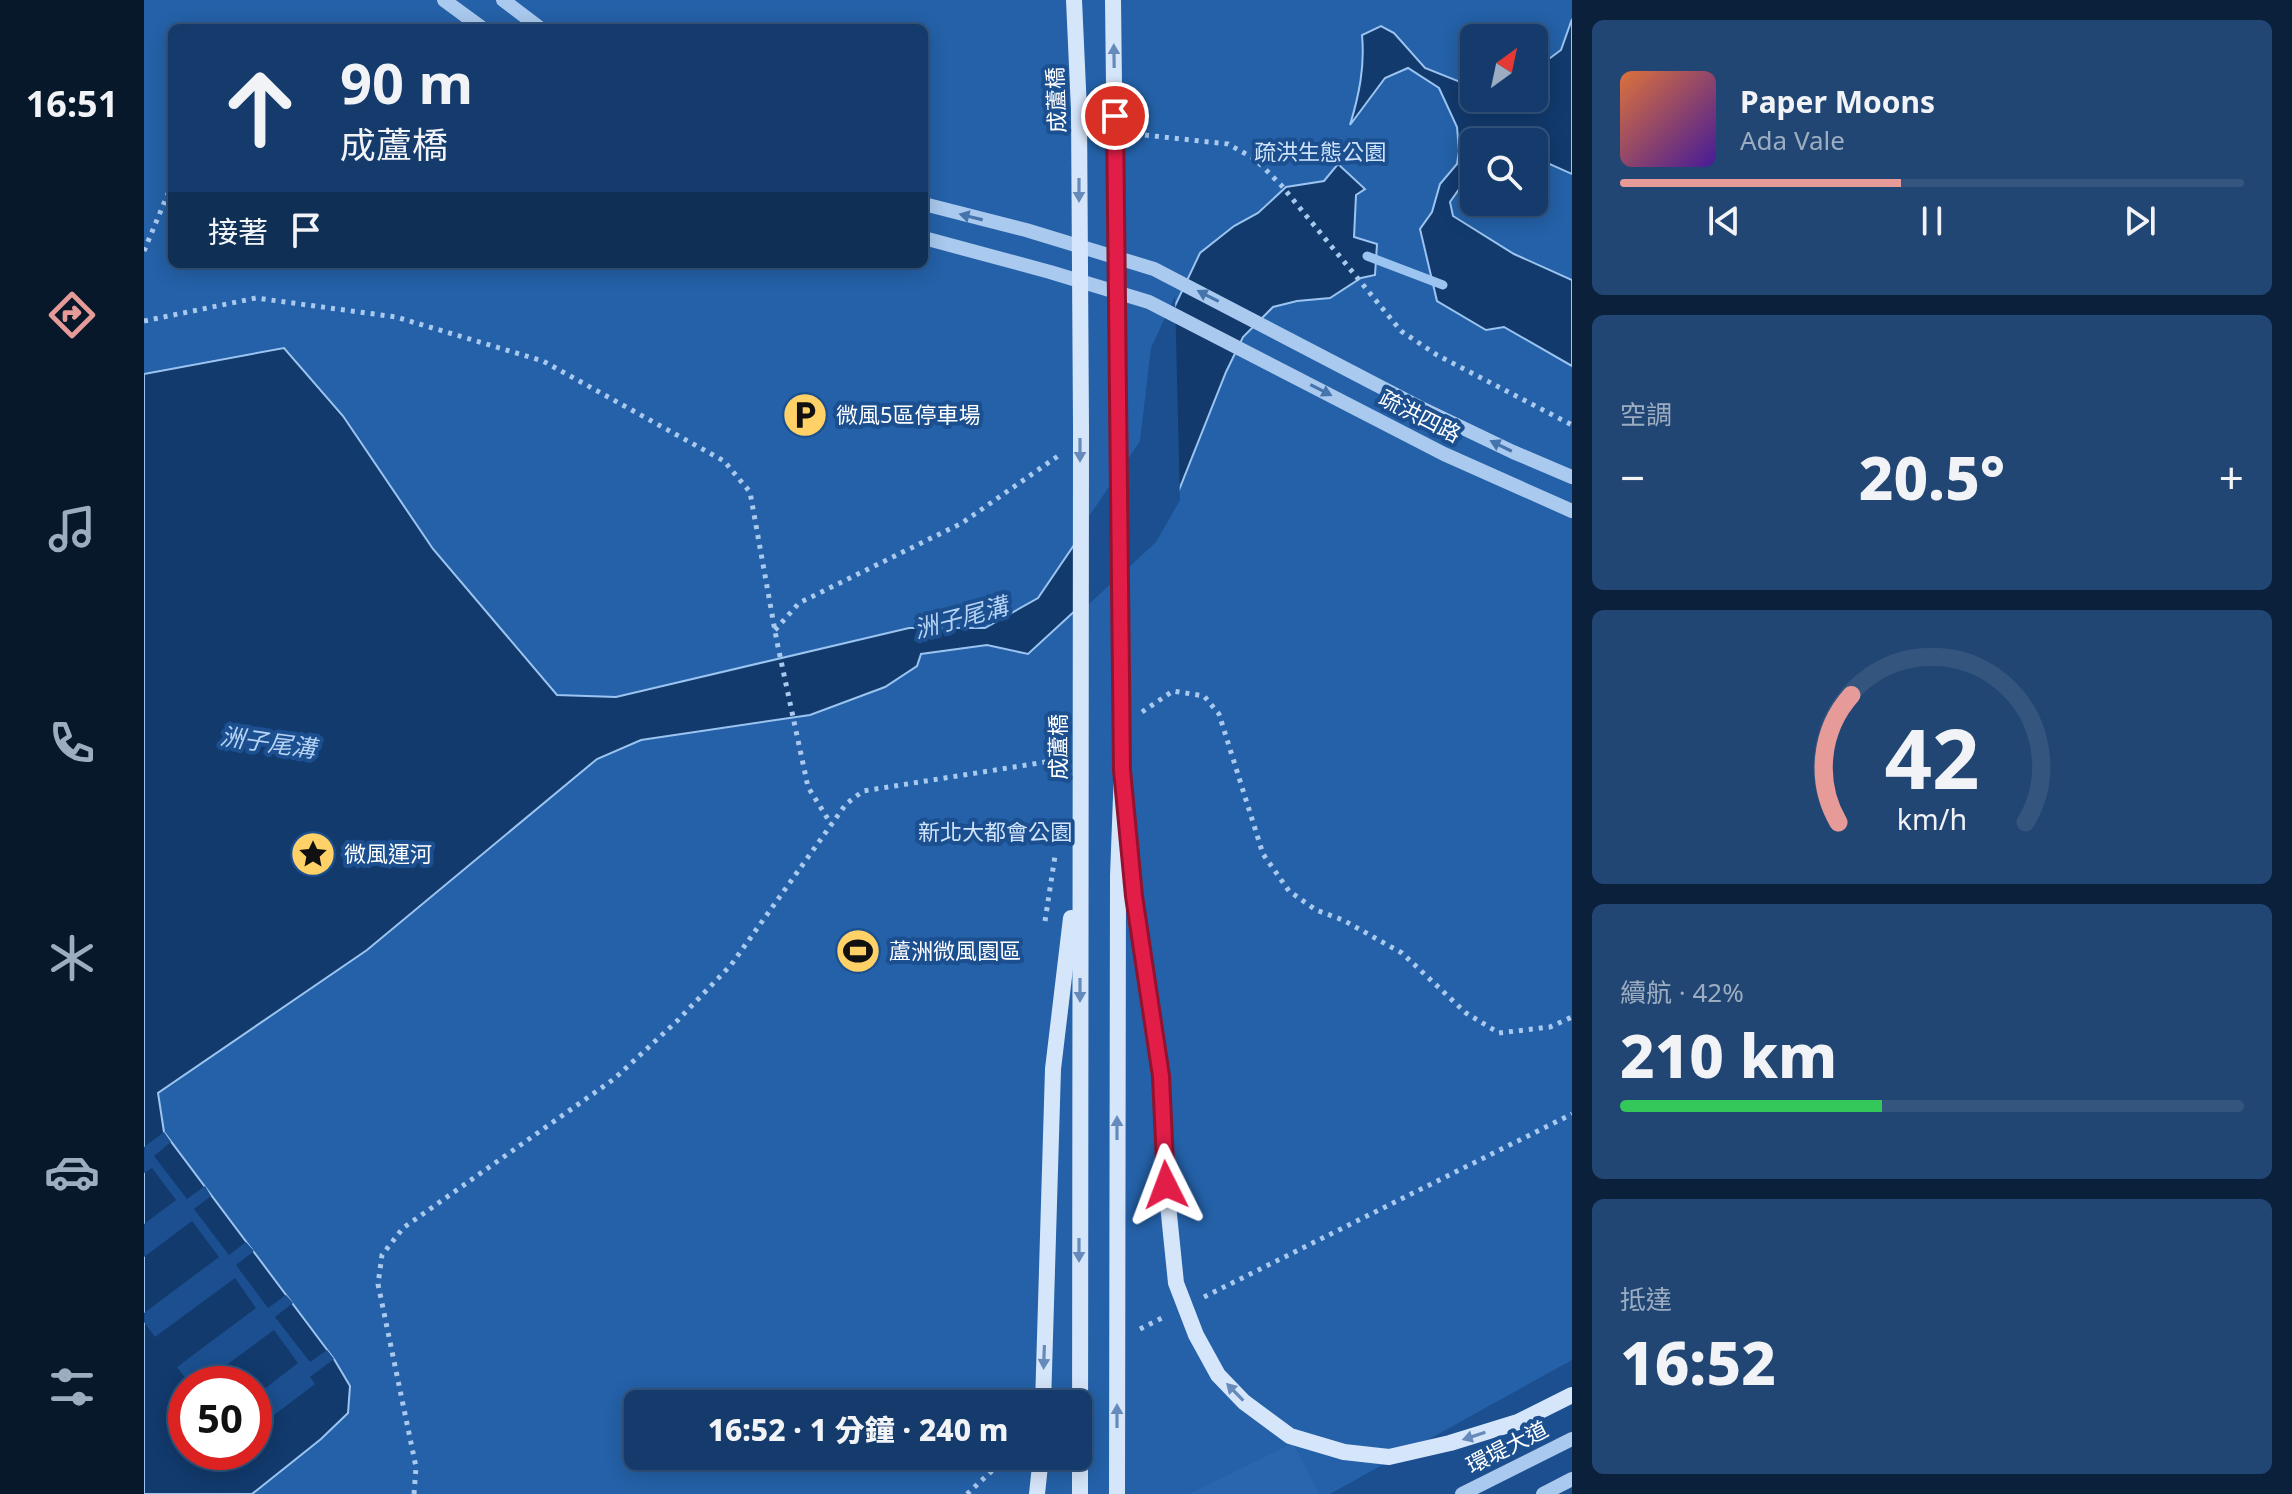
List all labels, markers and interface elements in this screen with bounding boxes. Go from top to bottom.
north arrow [1460,24,1548,112]
map controls [1460,24,1548,216]
one-way arrow [1108,43,1120,68]
text: 90 m [340,44,473,120]
icon: ahead [208,56,312,160]
street label: 成蘆橋 [1039,67,1071,134]
text: 16:51 [26,79,118,128]
text: Paper Moons [1740,81,1935,122]
pin [1081,82,1149,150]
icon: arrive [1093,94,1137,138]
text: 成蘆橋 [340,120,448,169]
text: Ada Vale [1740,122,1845,158]
button: search [1460,128,1548,216]
park label: 疏洪生態公園 [1254,136,1386,166]
one-way arrow [1073,178,1086,203]
icon: previous [1702,199,1746,243]
icon: pause [1910,199,1954,243]
icon: next [2118,199,2162,243]
icon: arrive [284,208,328,252]
one-way arrow [959,210,984,222]
text: 接著 [208,211,268,252]
icon: directions [44,287,100,343]
one-way arrow [1197,290,1219,304]
street label: 疏洪四路 [1374,382,1466,448]
one-way arrow [1309,383,1332,397]
parking icon: 微風5區停車場 [781,391,829,439]
text: 空調 [1620,396,1672,432]
place label: 微風5區停車場 [836,399,981,429]
text: 20.5° [1859,436,2005,518]
one-way arrow [1074,438,1087,463]
one-way arrow [1489,439,1512,453]
text: − [1620,447,1645,507]
text: + [2219,447,2244,507]
icon: music [44,501,100,557]
water label: 洲子尾溝 [910,587,1014,645]
text: 42 [1884,700,1980,813]
street label: 成蘆橋 [1042,714,1072,780]
icon: phone [44,715,100,771]
water label: 洲子尾溝 [218,718,321,765]
text: km/h [1897,799,1967,838]
park label: 新北大都會公園 [918,816,1072,846]
place icon: 微風運河 [289,830,337,878]
place label: 微風運河 [344,838,432,868]
sports icon: 蘆洲微風園區 [834,927,882,975]
icon: climate [44,930,100,986]
place label: 蘆洲微風園區 [889,935,1021,965]
text: 續航 · 42% [1620,974,1744,1010]
one-way arrow [1074,978,1086,1003]
text: 210 km [1620,1014,1837,1096]
one-way arrow [1111,1115,1123,1140]
position arrow [1124,1143,1208,1227]
icon: car [44,1144,100,1200]
one-way arrow [1073,1238,1085,1263]
text: 抵達 [1620,1281,1672,1317]
text: 16:52 [1620,1321,1776,1403]
one-way arrow [1037,1345,1050,1370]
icon: filters [44,1359,100,1415]
speed limit sign: 50 [168,1366,272,1470]
one-way arrow [1226,1383,1245,1402]
one-way arrow [1111,1403,1123,1428]
text: 16:52 · 1 分鐘 · 240 m [708,1409,1008,1450]
street label: 環堤大道 [1461,1413,1553,1479]
one-way arrow [1462,1430,1486,1442]

